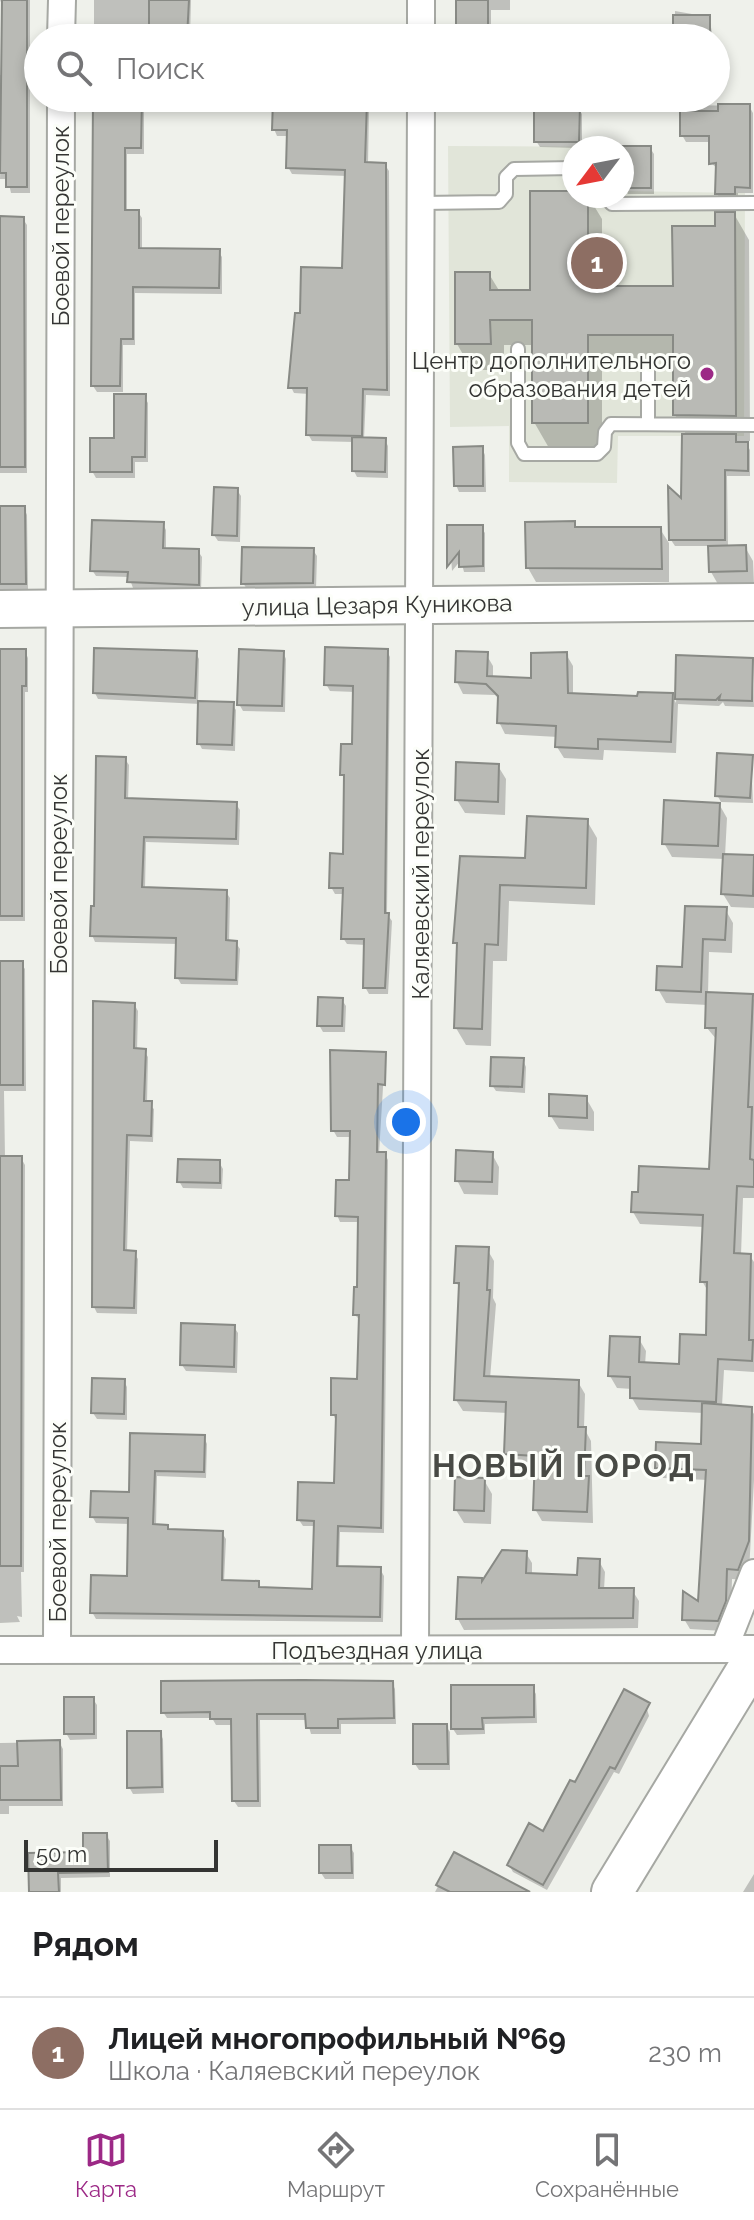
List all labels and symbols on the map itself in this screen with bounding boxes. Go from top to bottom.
street label: Боевой переулок [46,125,75,327]
north arrow [562,136,634,208]
pin: 1 [571,233,623,293]
place label: Центр дополнительного образования детей [412,346,691,403]
marker: Центр дополнительного образования детей [698,365,716,383]
street label: улица Цезаря Куникова [241,588,513,622]
street label: Каляевский переулок [406,748,435,1000]
street label: Боевой переулок [44,773,73,975]
your location [386,1102,426,1142]
street label: Боевой переулок [43,1421,72,1623]
district label: НОВЫЙ ГОРОД [432,1447,696,1484]
street label: Подъездная улица [271,1636,483,1665]
scale bar [24,1836,218,1872]

